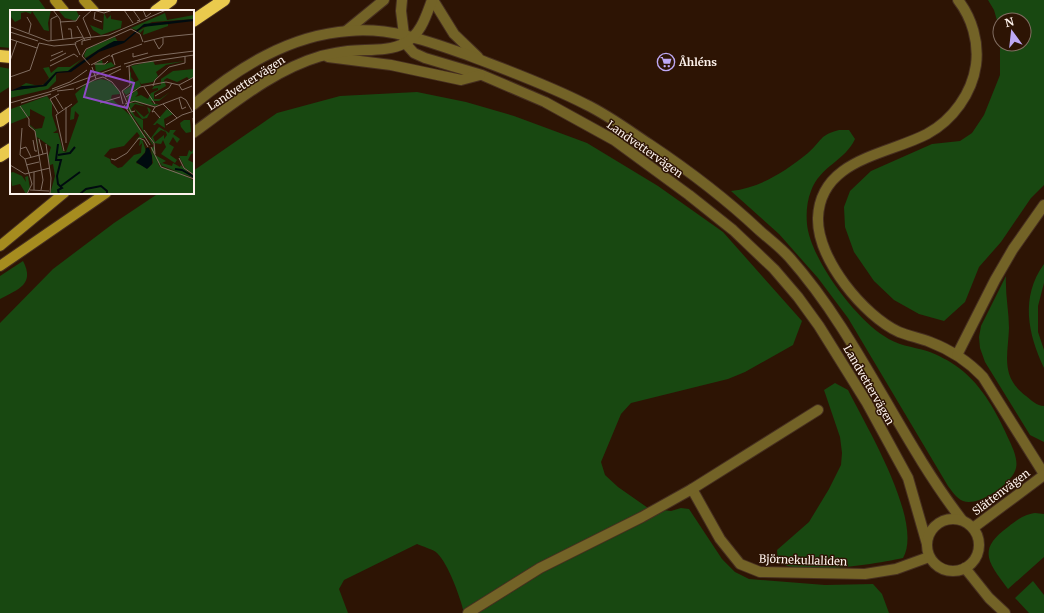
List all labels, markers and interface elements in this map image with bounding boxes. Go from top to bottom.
inset map [10,10,194,194]
north arrow [992,12,1032,52]
text: N [1003,14,1016,30]
street label: Landvettervägen [204,52,288,113]
supermarket icon: Åhléns [656,52,676,72]
place label: Åhléns [678,55,717,69]
street label: Landvettervägen [604,117,686,181]
street label: Landvettervägen [840,343,898,428]
street label: Slättenvägen [969,465,1033,518]
street label: Björnekullaliden [759,551,848,569]

